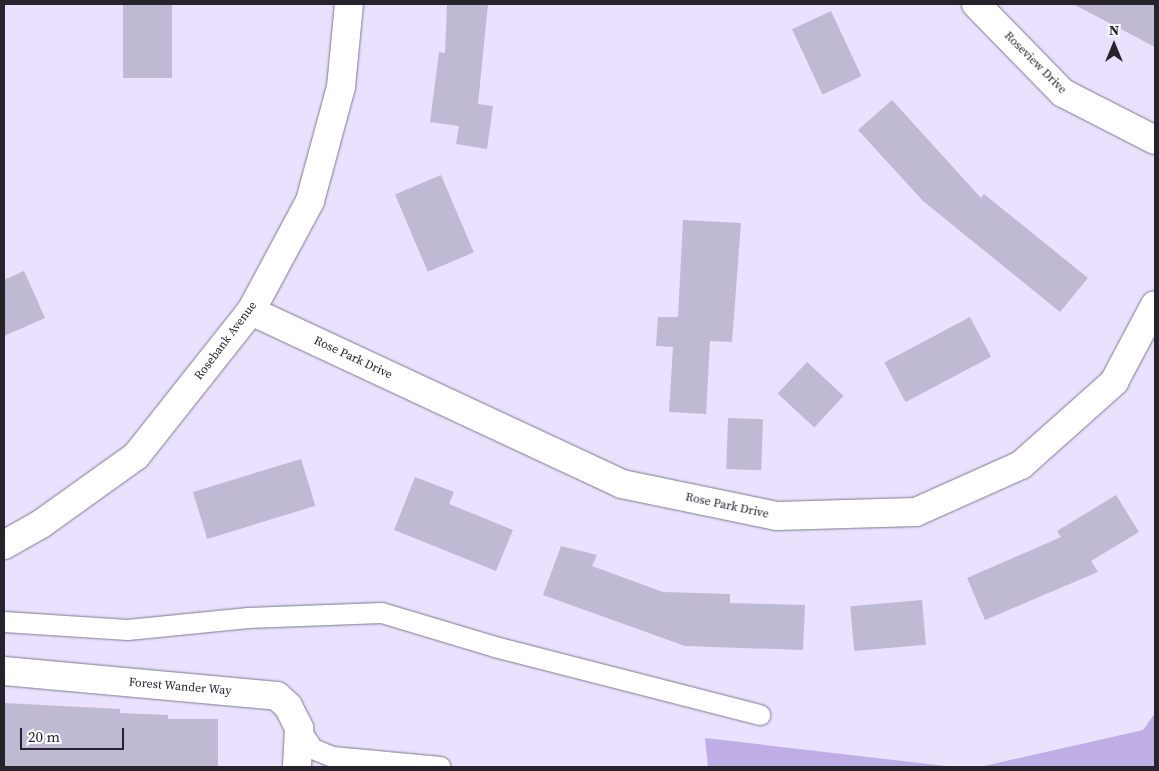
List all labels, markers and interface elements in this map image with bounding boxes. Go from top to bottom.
north arrow [1089,20,1139,70]
text: N [1109,20,1119,40]
street label: Roseview Drive [1001,29,1069,97]
street label: Rosebank Avenue [192,299,260,383]
street label: Rose Park Drive [312,334,394,382]
street label: Rose Park Drive [684,490,770,522]
street label: Forest Wander Way [128,675,232,699]
scale bar [22,718,126,750]
text: 20 m [28,726,60,747]

